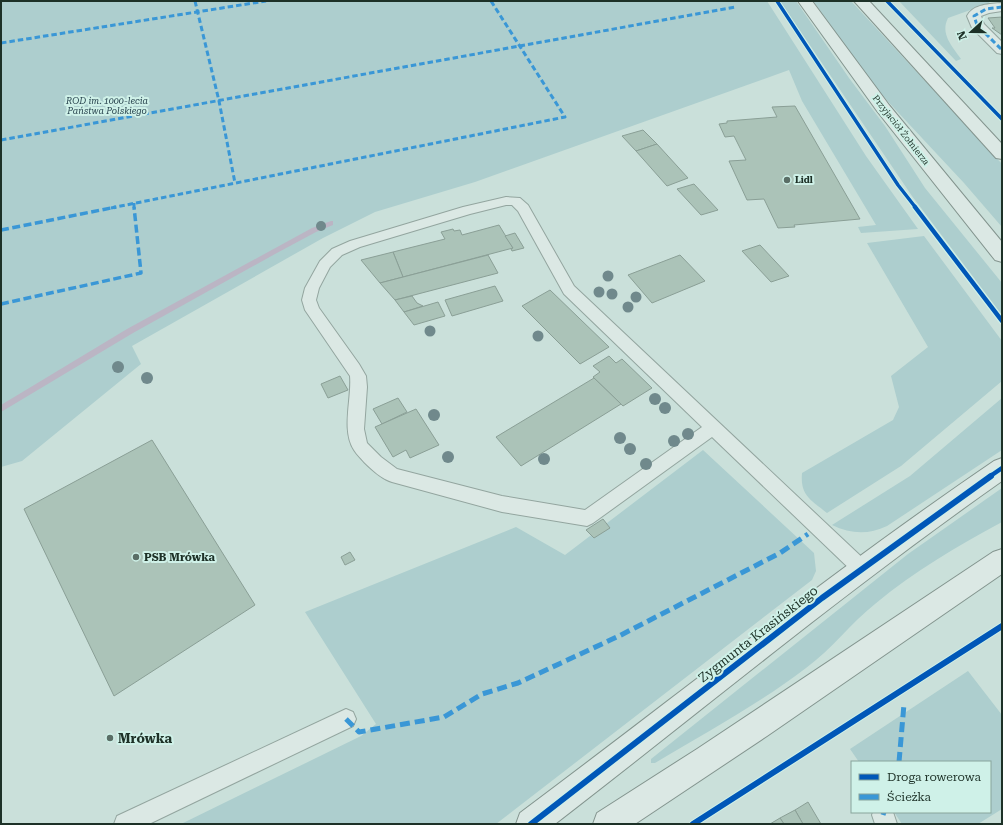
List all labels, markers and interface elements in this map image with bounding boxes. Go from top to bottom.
north arrow [951,12,991,52]
text: N [954,29,970,42]
street label: Przyjaciół Żołnierza [871,92,932,167]
park label: ROD im. 1000-lecia Państwa Polskiego [65,96,149,116]
marker: Lidl [782,175,792,185]
place label: Lidl [795,175,813,185]
place label: PSB Mrówka [144,551,216,564]
marker: PSB Mrówka [131,552,141,562]
street label: Zygmunta Krasińskiego [695,583,821,685]
place label: Mrówka [118,731,172,746]
marker: Mrówka [105,733,115,743]
legend [851,761,991,813]
text: Droga rowerowa [887,770,981,784]
text: Ścieżka [887,790,932,804]

